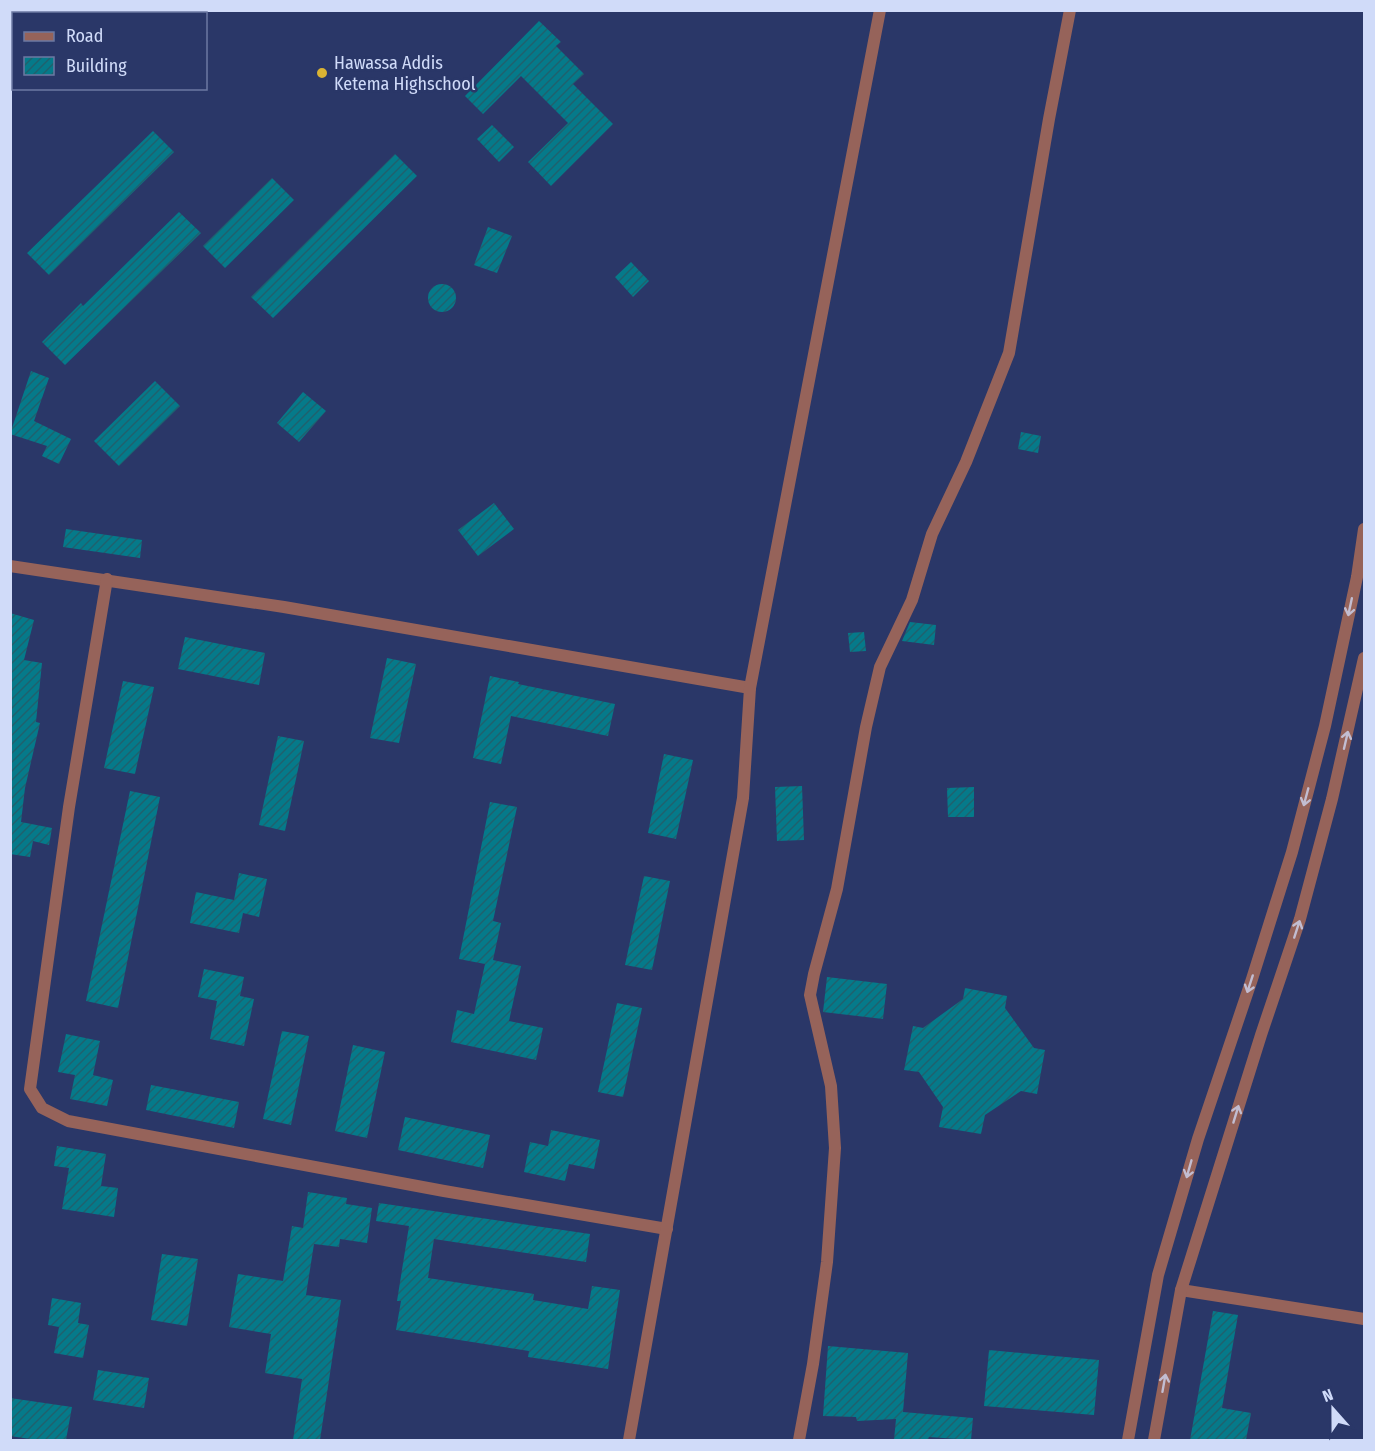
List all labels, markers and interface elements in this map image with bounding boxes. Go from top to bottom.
legend [12,12,207,90]
text: Road [66,25,103,47]
place label: Hawassa Addis Ketema Highschool [334,52,476,95]
text: Building [66,55,127,77]
marker: Hawassa Addis Ketema Highschool [315,66,329,80]
one-way arrow [1344,598,1356,617]
one-way arrow [1340,731,1352,750]
one-way arrow [1300,787,1311,806]
one-way arrow [1292,920,1303,939]
one-way arrow [1244,974,1255,993]
one-way arrow [1232,1105,1243,1124]
one-way arrow [1183,1159,1194,1178]
one-way arrow [1159,1374,1170,1393]
north arrow [1303,1379,1363,1439]
text: N [1320,1385,1336,1406]

